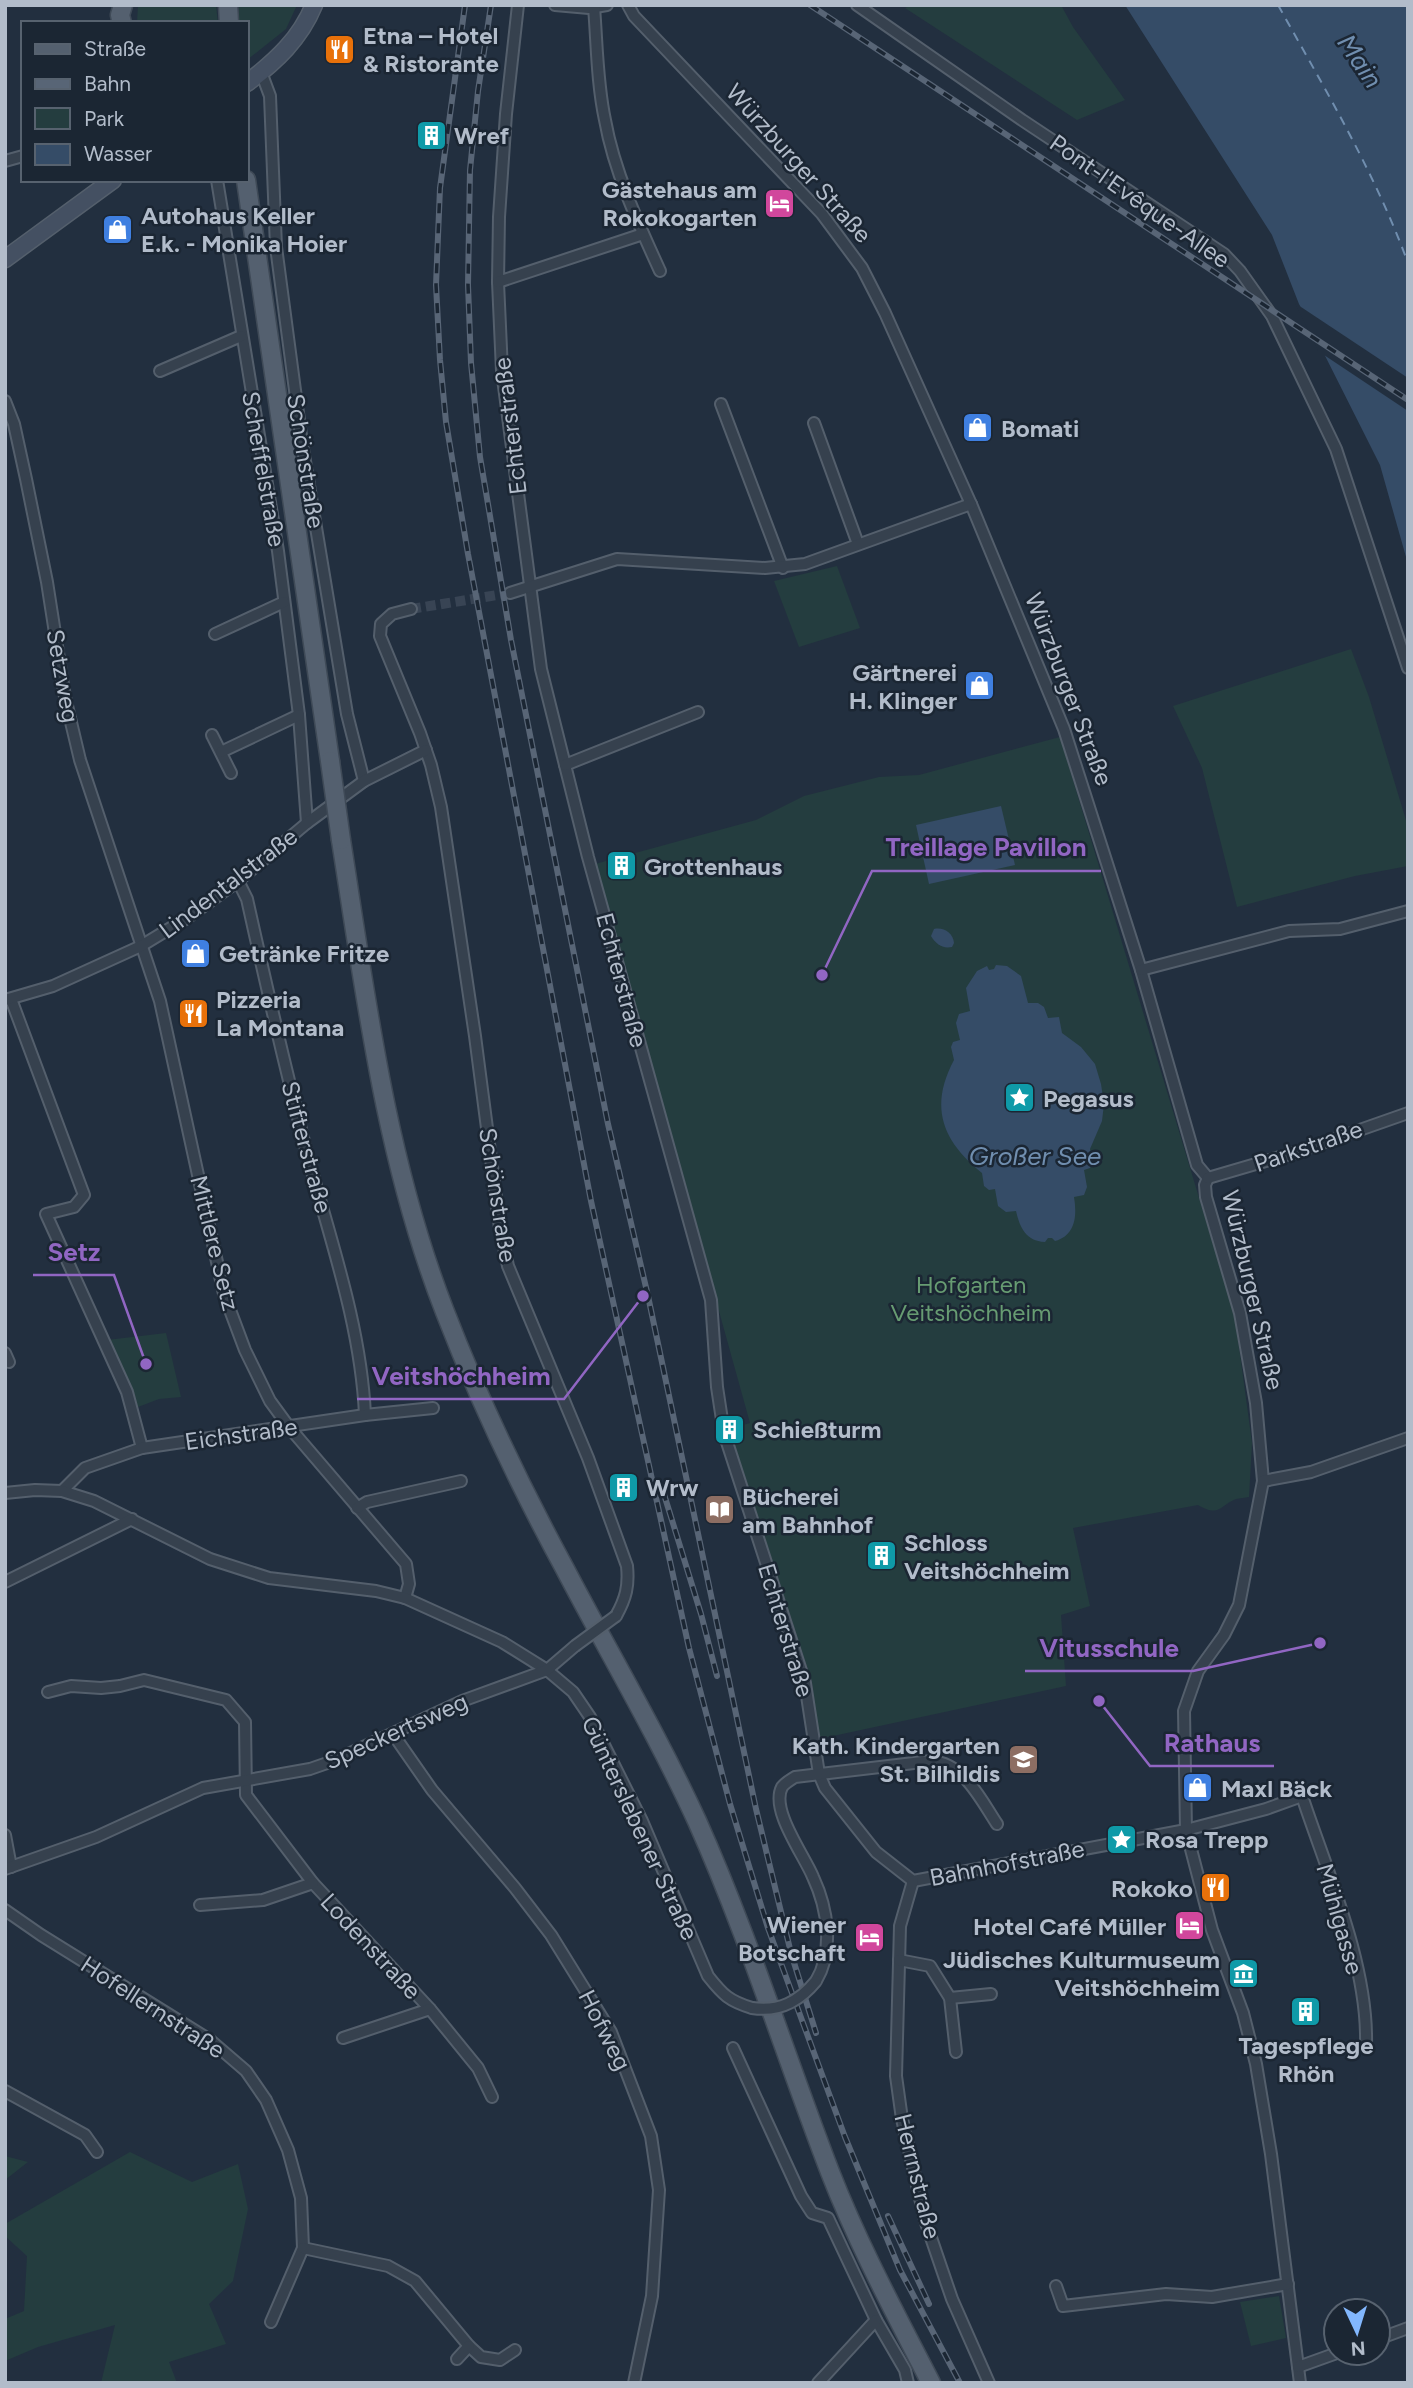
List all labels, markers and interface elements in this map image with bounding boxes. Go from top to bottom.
legend [21,21,248,182]
place label: Etna – Hotel & Ristorante [363,21,499,78]
water label: Main [1331,28,1389,94]
restaurant icon: Etna – Hotel & Ristorante [323,32,357,66]
text: Straße [84,36,146,61]
text: Bahn [84,71,131,96]
street label: Würzburger Straße [720,78,878,248]
text: Park [84,106,125,131]
building icon: Wref [414,118,448,152]
place label: Wref [454,121,510,150]
street label: Pont-l'Evêque-Allee [1044,128,1236,274]
text: Wasser [84,141,152,166]
place label: Gästehaus am Rokokogarten [602,175,757,232]
hotel icon: Gästehaus am Rokokogarten [763,186,797,220]
place label: Autohaus Keller E.k. - Monika Hoier [141,201,347,258]
shop icon: Autohaus Keller E.k. - Monika Hoier [101,212,135,246]
street label: Echterstraße [487,356,533,496]
street label: Scheffelstraße [236,389,292,549]
street label: Schönstraße [281,392,331,530]
shop icon: Bomati [961,411,995,445]
place label: Bomati [1001,414,1079,443]
street label: Würzburger Straße [1019,589,1119,789]
street label: Setzweg [41,627,85,725]
place label: Gärtnerei H. Klinger [849,658,957,715]
shop icon: Gärtnerei H. Klinger [963,669,997,703]
street label: Lindentalstraße [153,822,303,944]
callout: Treillage Pavillon [872,824,1101,871]
text: Treillage Pavillon [886,831,1086,863]
building icon: Grottenhaus [604,849,638,883]
place label: Grottenhaus [644,852,782,881]
street label: Echterstraße [590,910,654,1050]
shop icon: Getränke Fritze [179,936,213,970]
place label: Getränke Fritze [219,939,389,968]
place label: Pizzeria La Montana [216,985,344,1042]
restaurant icon: Pizzeria La Montana [176,996,210,1030]
street label: Stifterstraße [275,1078,339,1216]
place icon: Pegasus [1003,1081,1037,1115]
place label: Pegasus [1043,1084,1134,1113]
street label: Parkstraße [1250,1114,1366,1178]
street label: Schönstraße [473,1126,523,1264]
water label: Großer See [969,1140,1101,1172]
street label: Mittlere Setz [184,1172,246,1314]
street label: Würzburger Straße [1216,1187,1290,1393]
callout: Setz [33,1228,114,1275]
text: Setz [47,1236,101,1268]
park label: Hofgarten Veitshöchheim [891,1270,1051,1327]
callout: Veitshöchheim [357,1352,564,1399]
text: Veitshöchheim [371,1360,551,1392]
street label: Eichstraße [183,1412,299,1456]
building icon: Schießturm [713,1412,747,1446]
place label: Schießturm [753,1415,881,1444]
building icon: Wrw [606,1470,640,1504]
place label: Wrw [646,1473,699,1502]
place label: Bücherei am Bahnhof [742,1482,874,1539]
library icon: Bücherei am Bahnhof [702,1493,736,1527]
place label: Schloss Veitshöchheim [904,1528,1069,1585]
building icon: Schloss Veitshöchheim [864,1539,898,1573]
street label: Echterstraße [752,1560,820,1700]
callout: Vitusschule [1025,1624,1193,1671]
text: Vitusschule [1039,1632,1179,1664]
street label: Speckertsweg [320,1687,472,1775]
street label: Günterslebener Straße [575,1712,705,1944]
callout: Rathaus [1150,1719,1274,1766]
text: Rathaus [1164,1727,1260,1759]
place label: Kath. Kindergarten St. Bilhildis [792,1731,1000,1788]
school or university icon: Kath. Kindergarten St. Bilhildis [1006,1742,1040,1776]
shop icon: Maxl Bäck [1181,1771,1215,1805]
place label: Maxl Bäck [1221,1774,1332,1803]
place icon: Rosa Trepp [1105,1822,1139,1856]
place label: Rosa Trepp [1145,1825,1268,1854]
street label: Bahnhofstraße [927,1834,1087,1892]
street label: Mühlgasse [1310,1860,1370,1978]
restaurant icon: Rokoko [1199,1871,1233,1905]
place label: Rokoko [1111,1874,1193,1903]
street label: Lodenstraße [315,1887,427,2005]
hotel icon: Hotel Café Müller [1172,1909,1206,1943]
place label: Wiener Botschaft [738,1910,846,1967]
place label: Hotel Café Müller [973,1912,1166,1941]
hotel icon: Wiener Botschaft [852,1921,886,1955]
place label: Jüdisches Kulturmuseum Veitshöchheim [943,1945,1220,2002]
street label: Hofellernstraße [75,1950,231,2064]
museum icon: Jüdisches Kulturmuseum Veitshöchheim [1226,1956,1260,1990]
street label: Hofweg [572,1985,638,2075]
building icon: Tagespflege Rhön [1289,1994,1323,2028]
place label: Tagespflege Rhön [1239,2031,1373,2088]
street label: Herrnstraße [888,2110,948,2242]
north arrow [1322,2297,1392,2367]
text: N [1350,2336,1366,2360]

